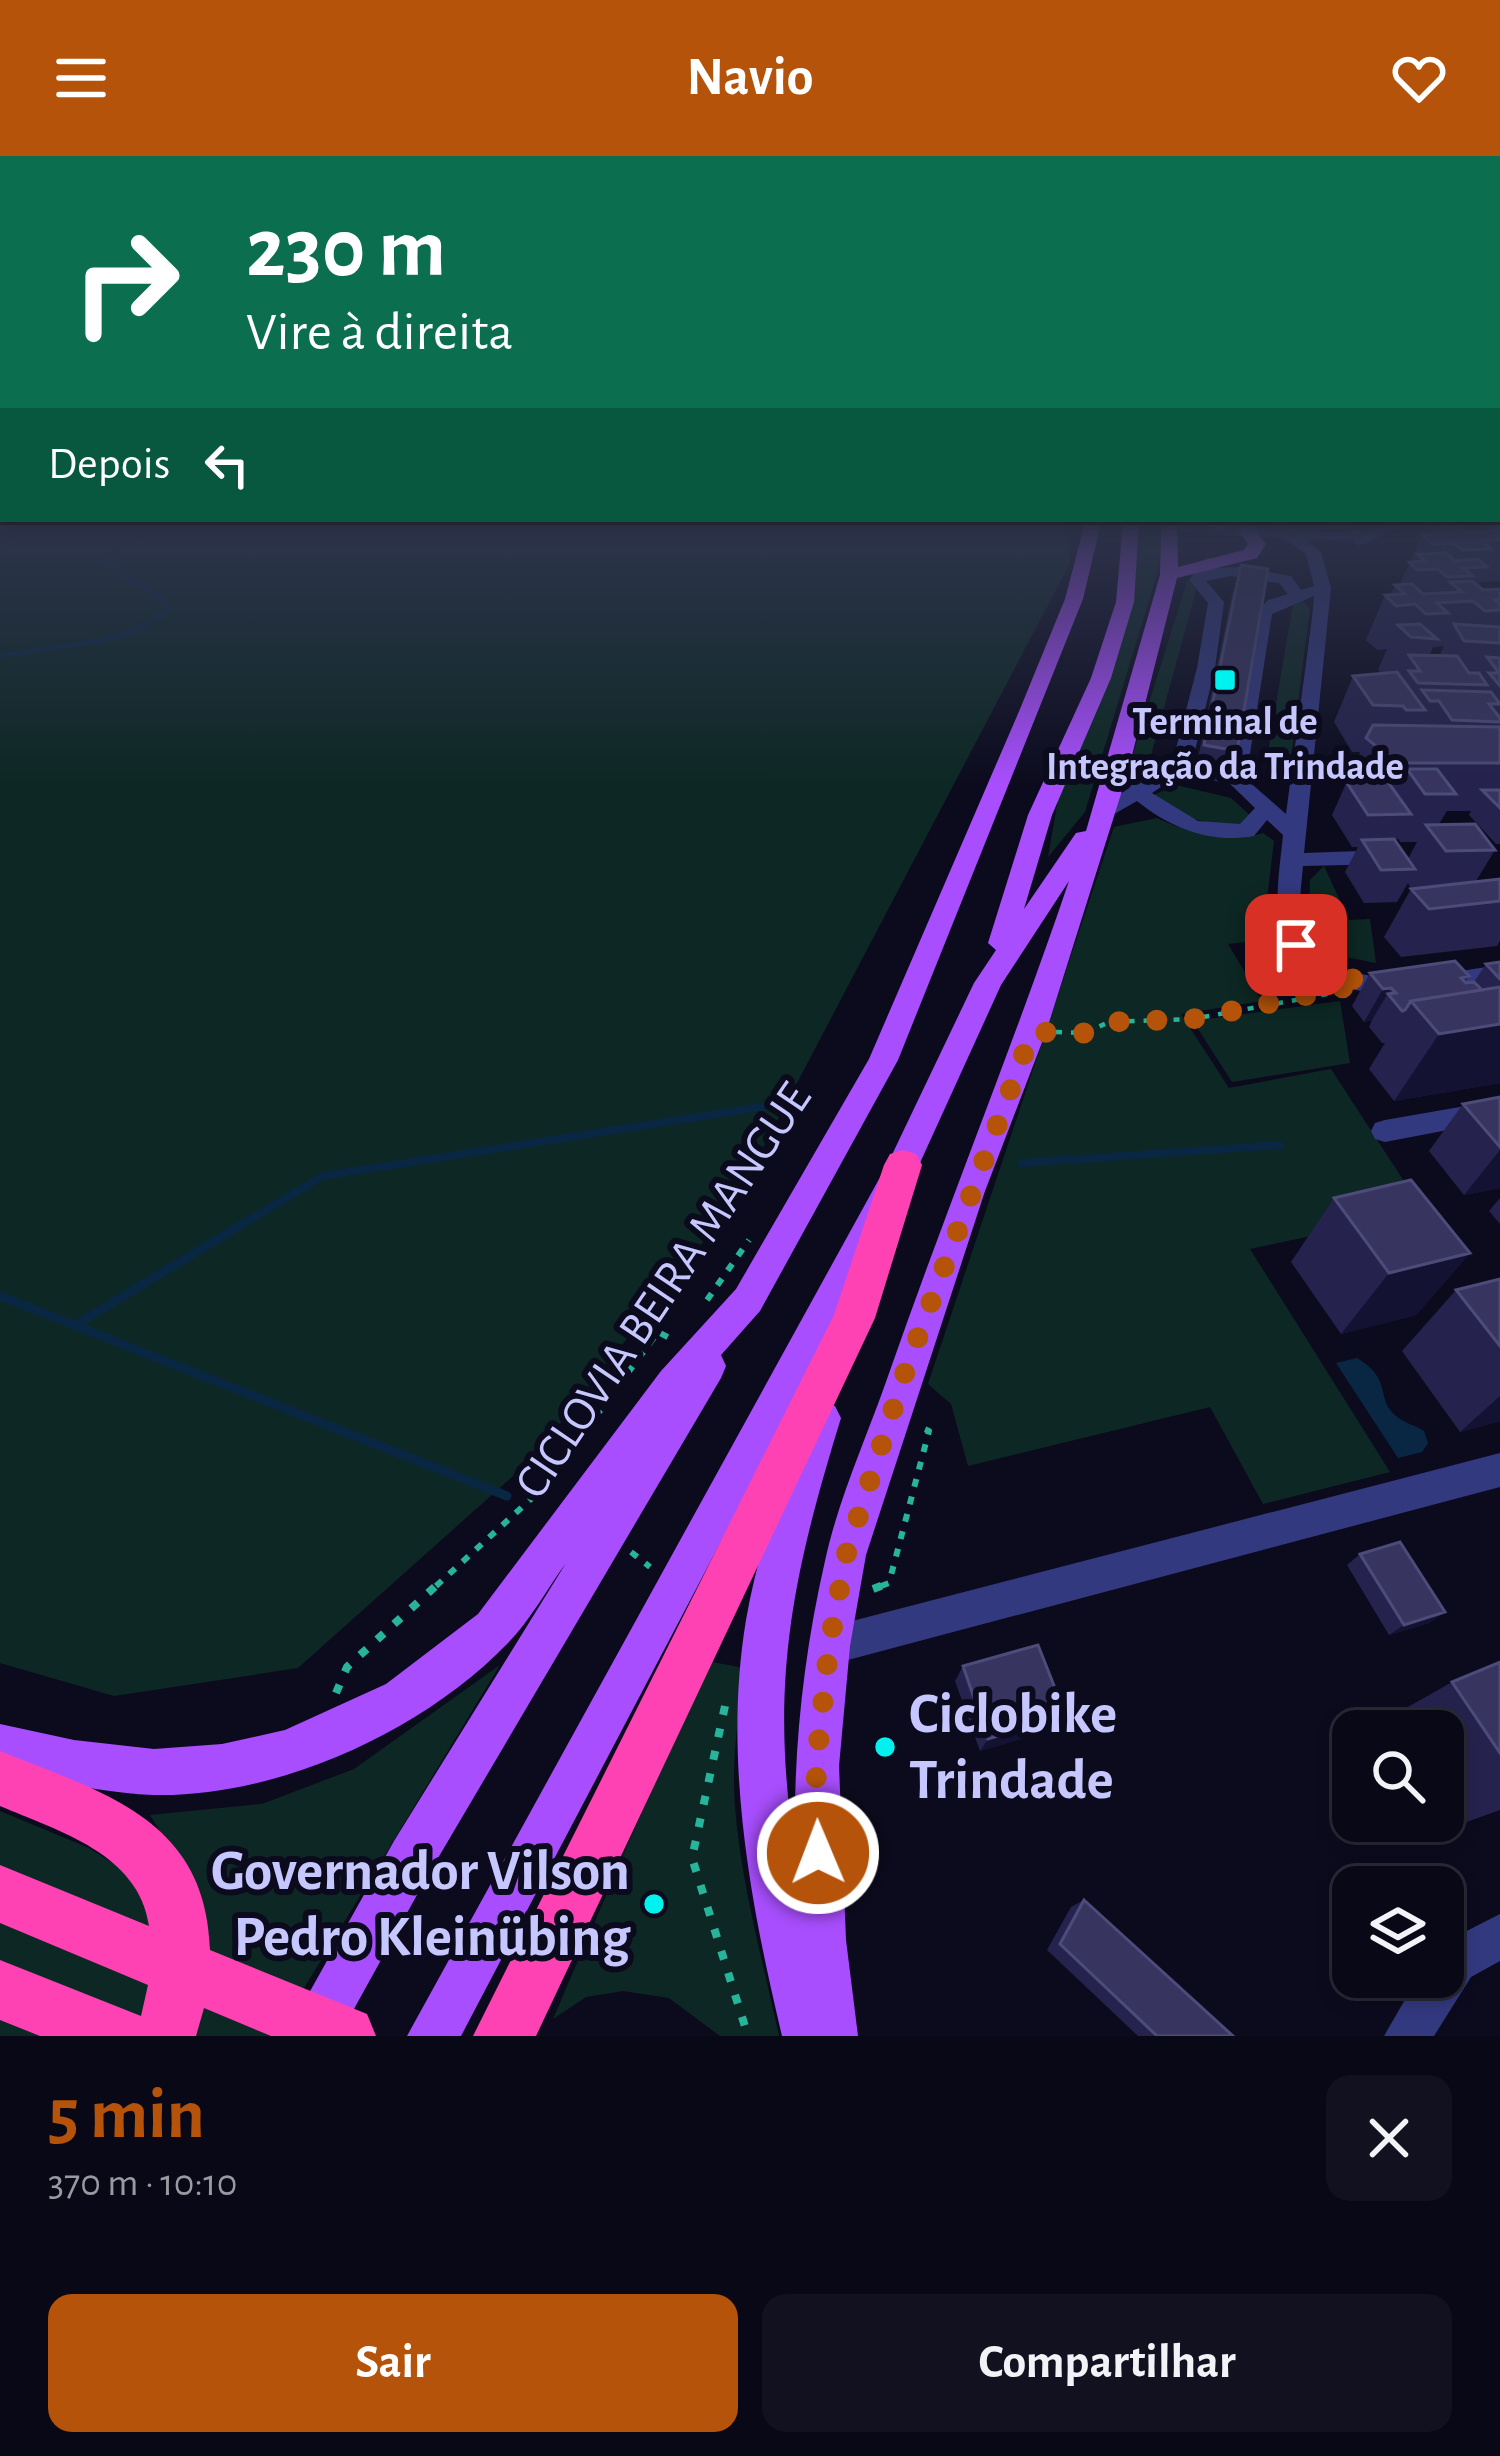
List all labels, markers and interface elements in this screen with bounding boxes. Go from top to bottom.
icon: menu [48,45,114,111]
icon: heart [1386,45,1452,111]
text: Navio [686,51,814,105]
icon: right [48,204,204,360]
text: 230 m [246,208,446,292]
text: Vire à direita [246,306,513,360]
icon: left [194,432,260,498]
text: Depois [48,442,170,487]
marker: Terminal de Integração da Trindade [1212,667,1238,693]
place label: Terminal de Integração da Trindade [1046,703,1404,787]
pin [1245,894,1347,996]
icon: arrive [1263,912,1329,978]
street label: CICLOVIA BEIRA MANGUE [507,1075,821,1507]
place label: Ciclobike Trindade [909,1686,1117,1809]
map controls [1332,1710,1464,1998]
button: search [1332,1710,1464,1842]
marker: Ciclobike Trindade [872,1734,898,1760]
position arrow [755,1790,881,1916]
place label: Governador Vilson Pedro Kleinübing [211,1843,630,1967]
button: layers [1332,1866,1464,1998]
marker: Governador Vilson Pedro Kleinübing [641,1891,667,1917]
button: close [1326,2075,1452,2201]
text: 5 min [48,2079,205,2151]
text: 370 m · 10:10 [48,2164,237,2203]
button: Sair [48,2294,738,2432]
button: Compartilhar [762,2294,1452,2432]

